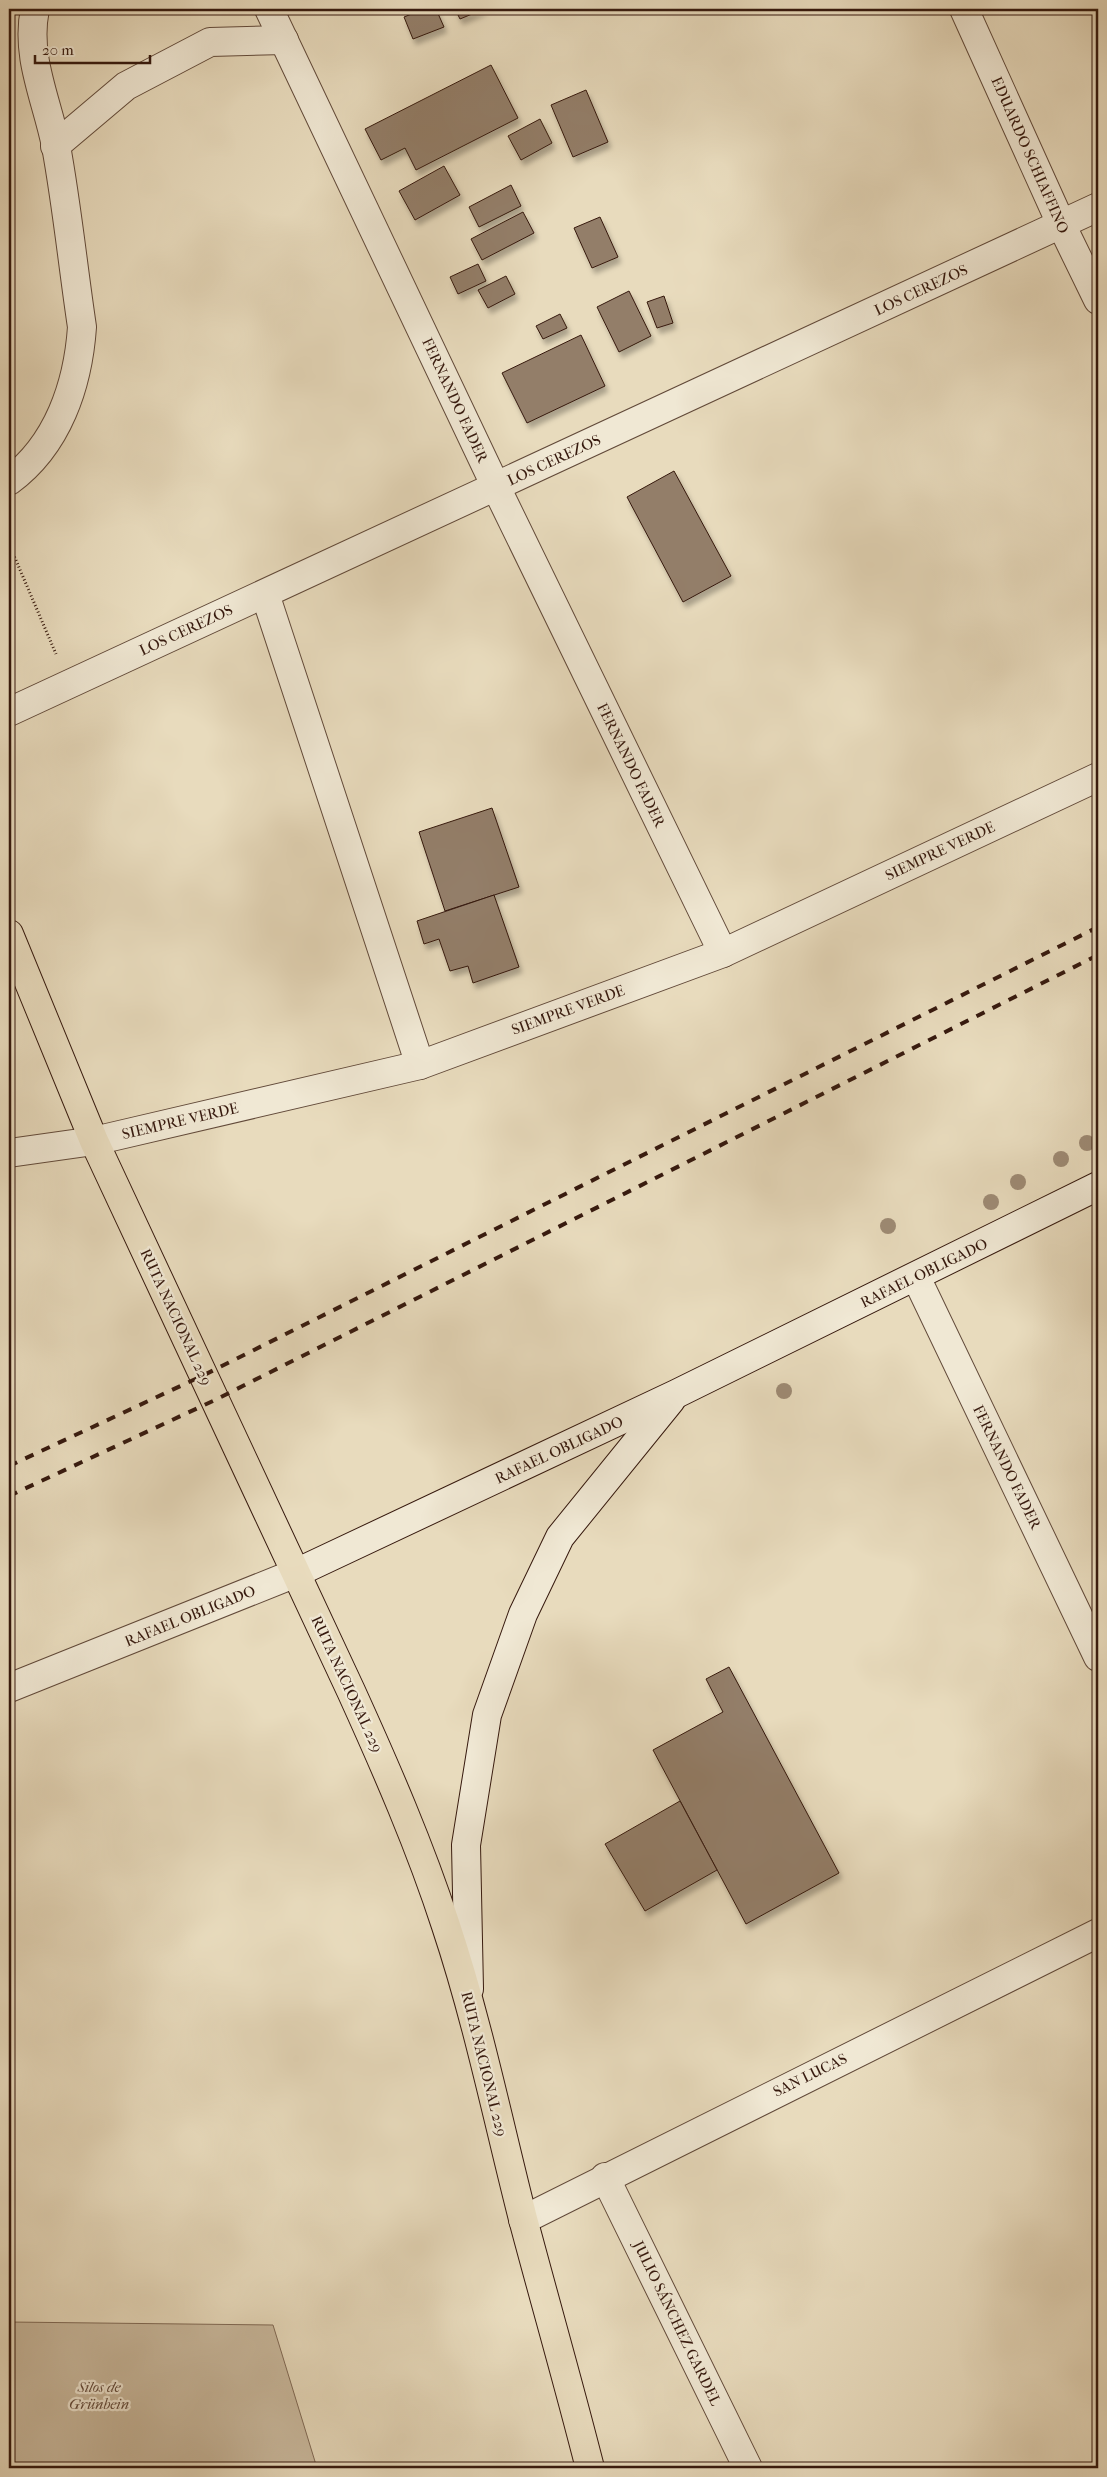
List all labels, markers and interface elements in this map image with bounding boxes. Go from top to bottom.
scale bar [35,32,150,64]
text: 20 m [42,41,74,59]
street label: EDUARDO SCHIAFFINO [987,74,1073,236]
street label: LOS CEREZOS [871,260,971,319]
street label: FERNANDO FADER [418,335,492,466]
street label: LOS CEREZOS [504,430,604,489]
street label: LOS CEREZOS [136,600,236,659]
street label: FERNANDO FADER [593,700,669,831]
street label: SIEMPRE VERDE [882,818,998,884]
street label: SIEMPRE VERDE [509,981,627,1039]
street label: SIEMPRE VERDE [120,1099,240,1143]
street label: RAFAEL OBLIGADO [857,1234,991,1312]
street label: RUTA NACIONAL 229 [136,1246,216,1388]
street label: FERNANDO FADER [969,1402,1045,1533]
street label: RAFAEL OBLIGADO [492,1412,626,1488]
street label: RAFAEL OBLIGADO [122,1582,258,1650]
street label: RUTA NACIONAL 229 [307,1613,387,1755]
street label: RUTA NACIONAL 229 [457,1990,511,2139]
street label: SAN LUCAS [770,2049,850,2101]
street label: JULIO SÁNCHEZ GARDEL [629,2237,725,2408]
park label: Silos de Grünbein [69,2378,129,2413]

